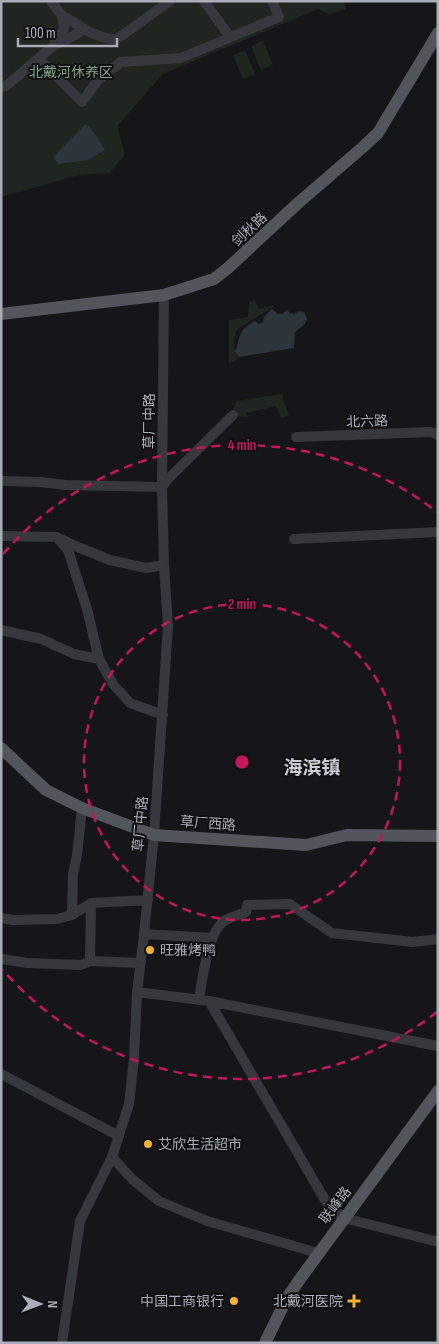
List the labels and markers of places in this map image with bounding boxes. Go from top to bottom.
centre of rings [233,753,251,771]
place label: 旺雅烤鸭 [160,942,216,959]
marker: 旺雅烤鸭 [144,944,156,956]
place label: 艾欣生活超市 [158,1136,242,1153]
marker: 艾欣生活超市 [142,1138,154,1150]
place label: 中国工商银行 [140,1293,224,1310]
place label: 北戴河医院 [273,1293,343,1310]
marker: 北戴河医院 [347,1294,361,1308]
marker: 中国工商银行 [228,1295,240,1307]

